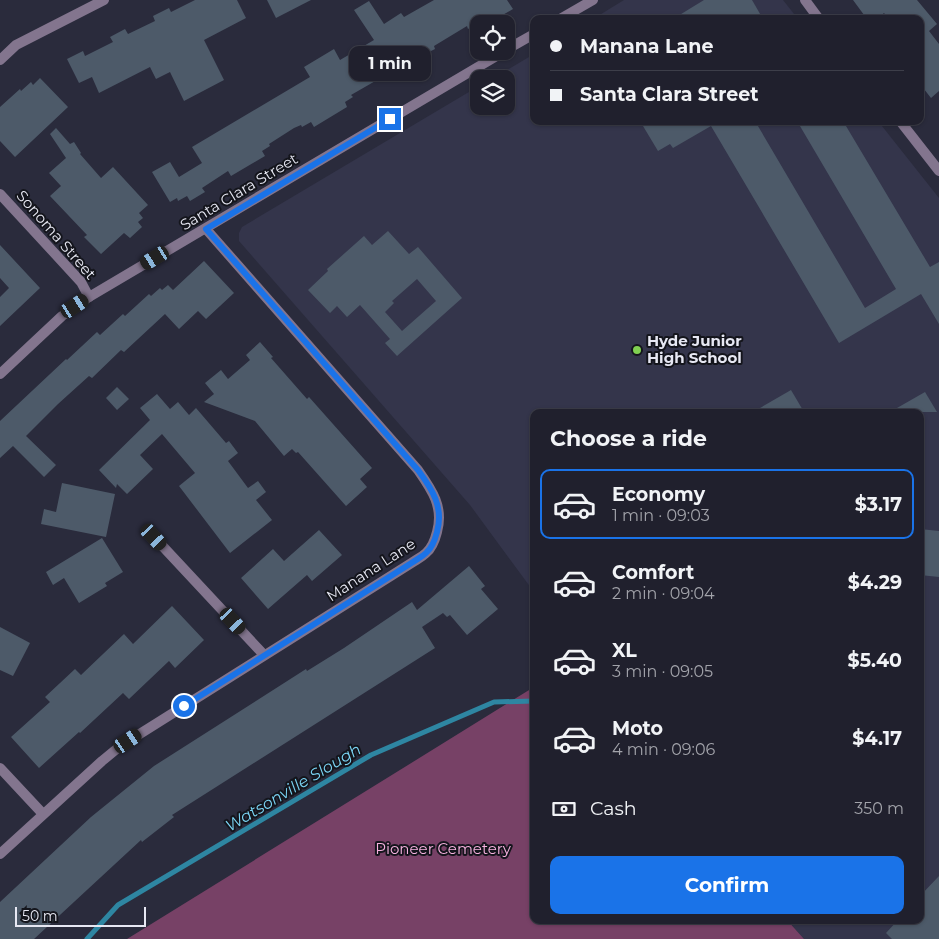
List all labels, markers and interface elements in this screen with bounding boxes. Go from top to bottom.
map controls [470,15,515,115]
button: locate [470,15,515,60]
text: Manana Lane [580,35,713,58]
callout: 1 min [349,46,431,82]
text: 1 min [368,54,412,73]
button: layers [470,70,515,115]
text: Santa Clara Street [580,83,758,106]
route end [379,108,401,130]
street label: Santa Clara Street [176,149,301,234]
street label: Sonoma Street [12,186,100,283]
car [138,244,171,272]
car [58,292,91,320]
place label: Hyde Junior High School [647,331,742,367]
marker: Hyde Junior High School [631,344,643,356]
text: Choose a ride [550,425,707,452]
icon: car [552,482,597,527]
text: Economy [612,483,705,506]
text: $3.17 [855,493,902,516]
text: 1 min · 09:03 [612,506,710,525]
car [138,521,169,553]
street label: Manana Lane [323,534,419,605]
icon: car [552,560,597,605]
text: Comfort [612,561,694,584]
text: $4.29 [848,571,902,594]
text: 2 min · 09:04 [612,584,715,603]
car [217,605,248,637]
icon: car [552,638,597,683]
text: XL [612,639,637,662]
text: $5.40 [848,649,902,672]
text: 3 min · 09:05 [612,662,713,681]
route start [173,695,195,717]
icon: car [552,716,597,761]
text: Moto [612,717,663,740]
car [111,726,144,756]
text: $4.17 [852,727,902,750]
water label: Watsonville Slough [222,739,364,835]
text: 4 min · 09:06 [612,740,715,759]
icon: cash [550,795,578,823]
text: Cash [590,797,637,820]
text: 350 m [854,799,904,818]
park label: Pioneer Cemetery [375,839,512,858]
button: Confirm [550,856,904,914]
scale bar [15,904,146,927]
text: 50 m [22,907,58,925]

